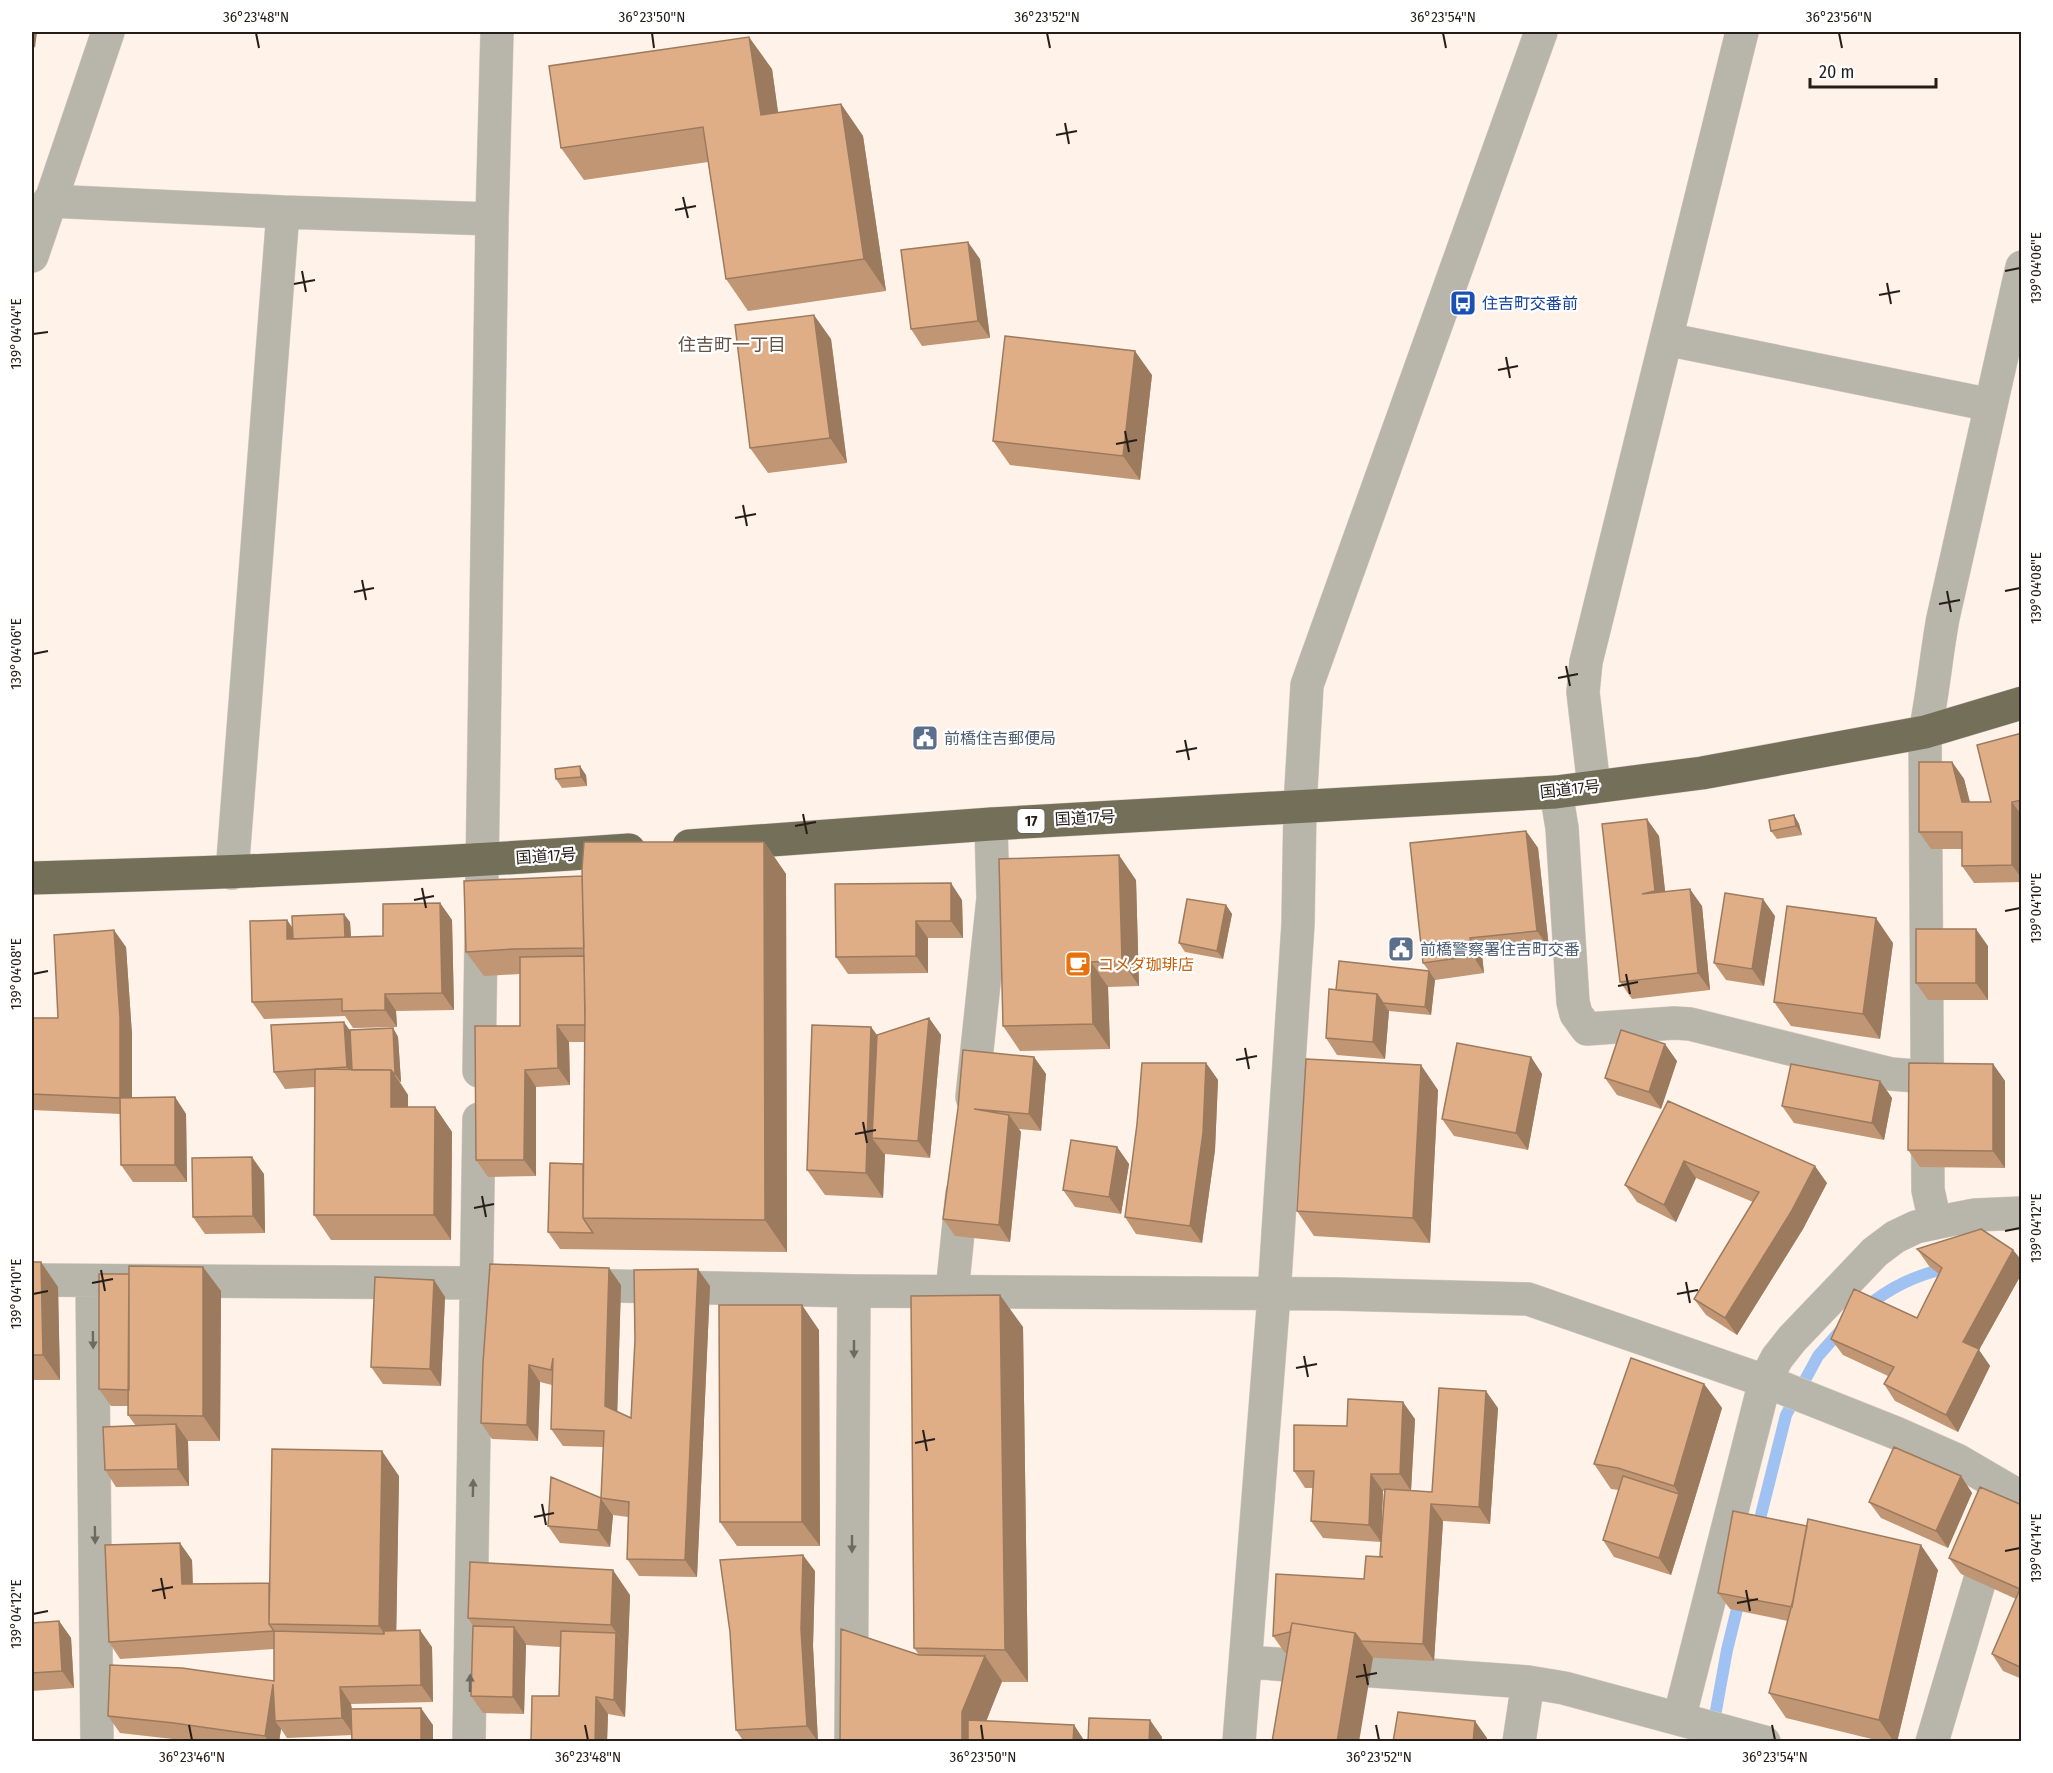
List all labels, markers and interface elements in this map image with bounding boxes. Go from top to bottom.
text: 36°23'48"N [223,8,289,26]
text: 36°23'50"N [619,8,685,26]
text: 36°23'52"N [1014,8,1080,26]
text: 36°23'54"N [1410,8,1476,26]
text: 36°23'56"N [1806,8,1872,26]
scale bar [1810,51,1936,89]
text: 20 m [1819,61,1854,83]
text: 139°04'06"E [2027,232,2045,304]
bus stop icon: 住吉町交番前 [1448,288,1478,318]
place label: 住吉町交番前 [1482,294,1578,313]
text: 139°04'04"E [7,298,25,370]
district label: 住吉町一丁目 [678,334,786,356]
text: 139°04'08"E [2027,552,2045,624]
text: 139°04'06"E [7,618,25,690]
public building icon: 前橋住吉郵便局 [910,723,940,753]
place label: 前橋住吉郵便局 [944,729,1056,748]
street label: 国道17号 [1539,776,1601,802]
street label: 国道17号 [1054,807,1116,829]
road number: 17 [1018,809,1044,833]
street label: 国道17号 [515,844,577,868]
text: 139°04'10"E [2027,873,2045,943]
public building icon: 前橋警察署住吉町交番 [1386,934,1416,964]
text: 139°04'08"E [7,938,25,1010]
place label: 前橋警察署住吉町交番 [1420,940,1580,959]
cafe icon: コメダ珈琲店 [1063,949,1093,979]
place label: コメダ珈琲店 [1098,955,1194,974]
text: 139°04'12"E [2027,1193,2045,1263]
text: 139°04'10"E [7,1259,25,1329]
one-way arrow [88,1330,98,1349]
one-way arrow [849,1340,858,1359]
one-way arrow [469,1479,478,1498]
text: 139°04'14"E [2027,1513,2045,1583]
one-way arrow [90,1525,100,1544]
one-way arrow [847,1535,857,1554]
text: 139°04'12"E [7,1579,25,1649]
one-way arrow [465,1674,475,1693]
text: 36°23'46"N [159,1748,225,1766]
text: 36°23'48"N [555,1748,621,1766]
text: 36°23'50"N [950,1748,1016,1766]
text: 36°23'52"N [1346,1748,1412,1766]
text: 36°23'54"N [1742,1748,1808,1766]

